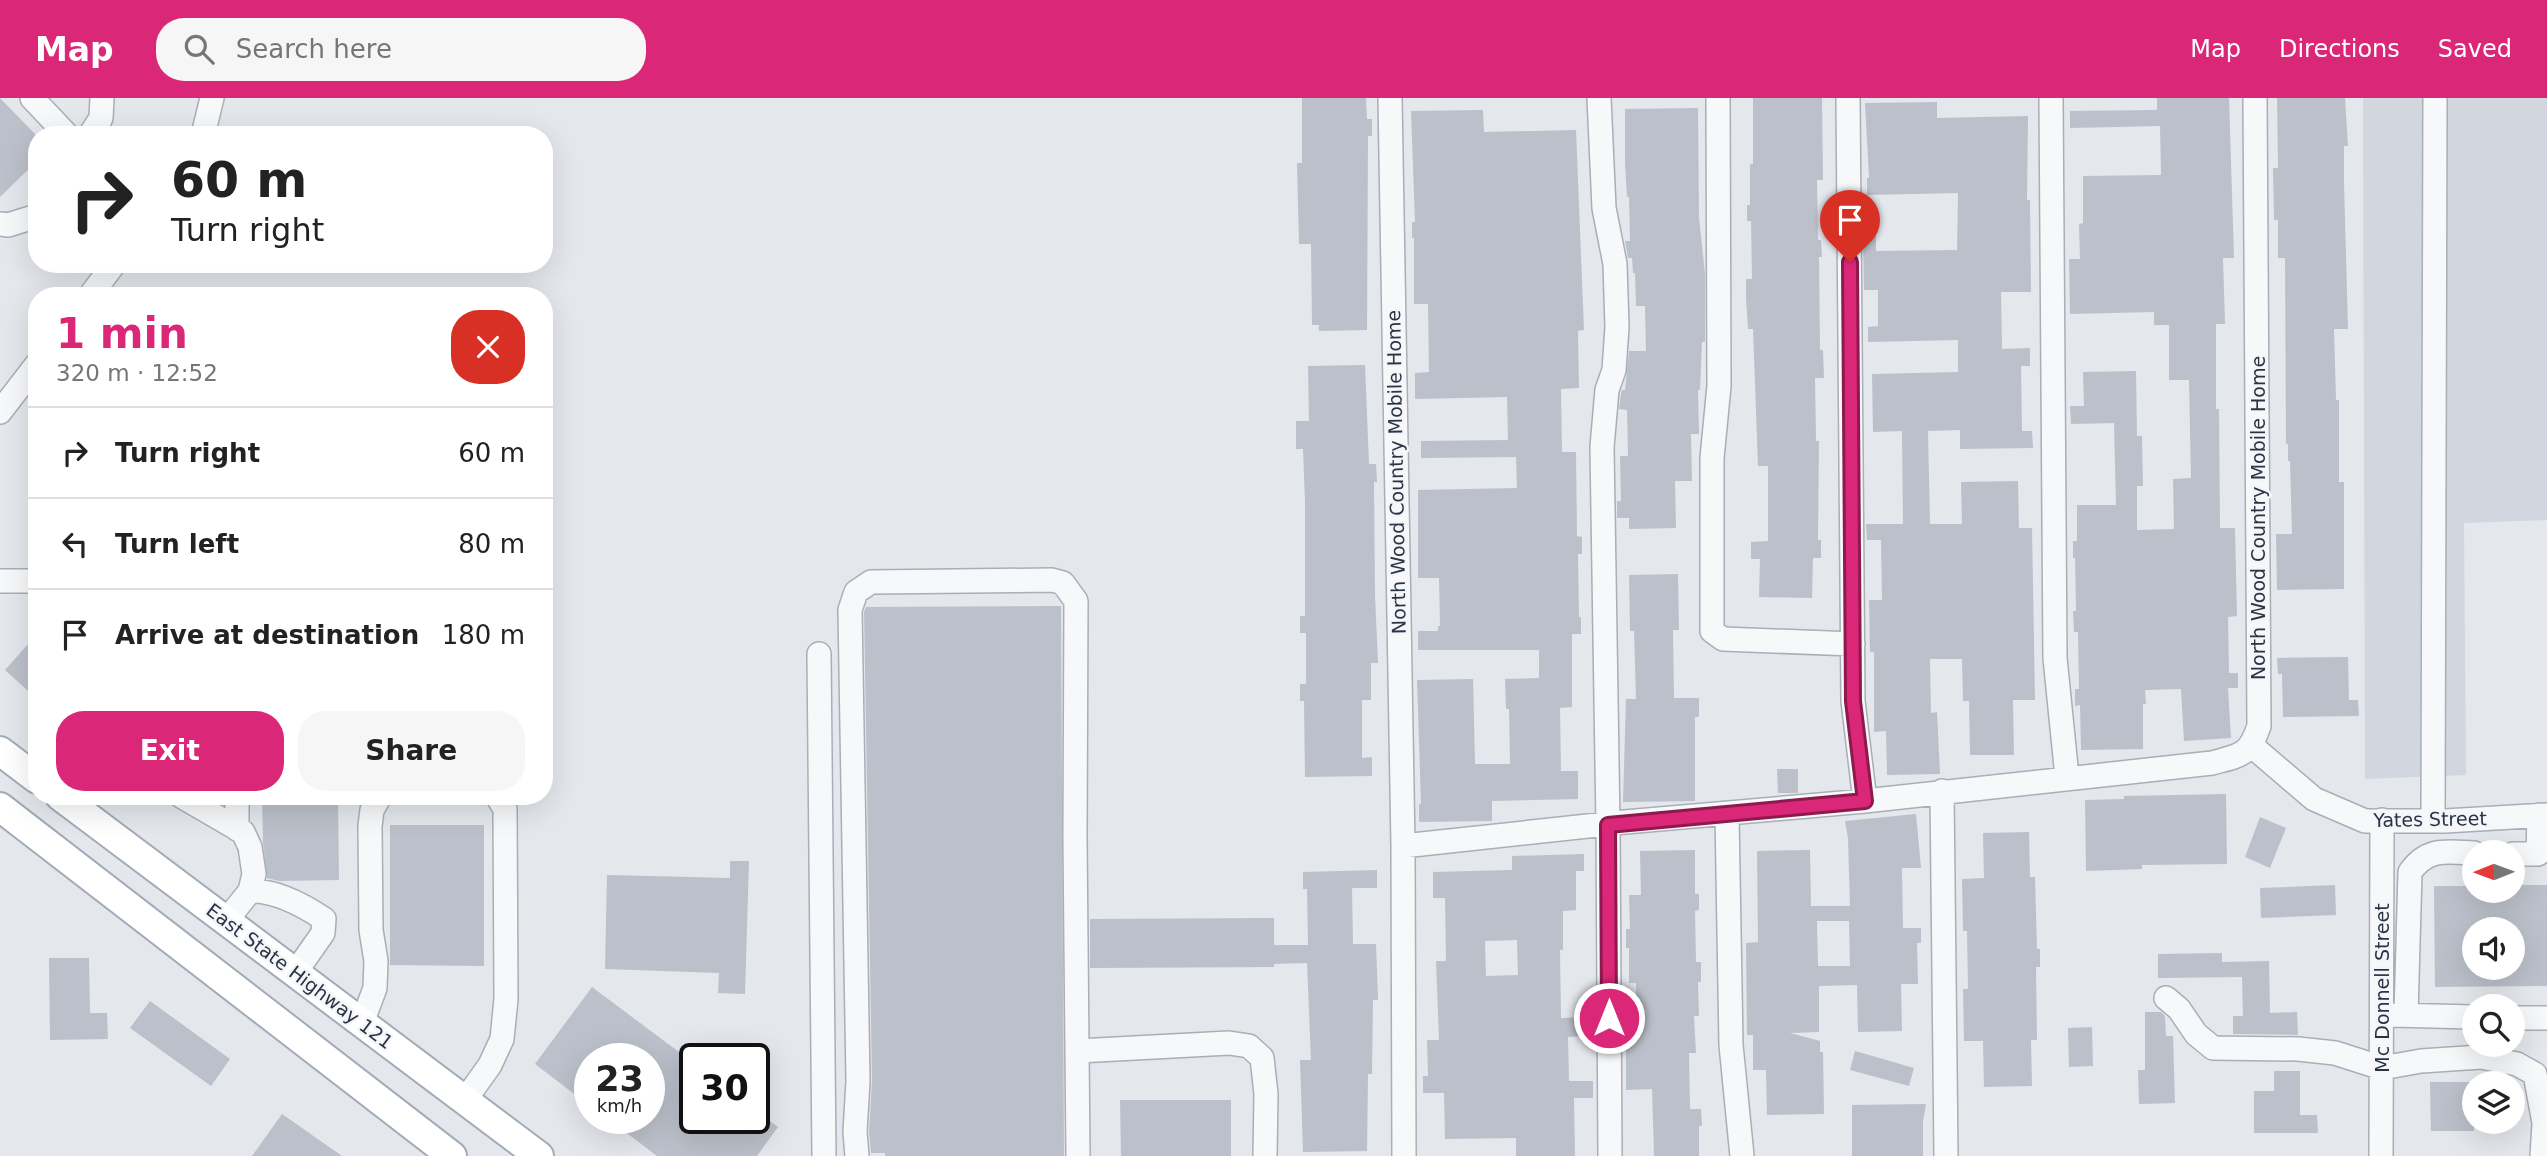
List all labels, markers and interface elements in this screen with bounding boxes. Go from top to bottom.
search box [156,18,646,81]
text: Map [35,30,114,69]
icon: search [180,30,218,68]
text: Search here [236,34,392,64]
text: Map [2190,35,2241,63]
text: Directions [2279,35,2400,63]
text: Saved [2438,35,2512,63]
text: 60 m [171,152,307,209]
icon: right [56,154,147,245]
pin [1820,190,1880,262]
icon: arrive [1831,201,1869,239]
text: Turn right [171,211,324,249]
text: 1 min [56,309,188,358]
button: close [451,310,525,384]
street label: North Wood Country Mobile Home [1382,310,1410,634]
street label: North Wood Country Mobile Home [2247,356,2269,680]
text: 320 m · 12:52 [56,360,218,386]
icon: right [56,434,94,472]
text: Turn right [115,438,260,468]
text: 60 m [458,438,525,468]
icon: left [56,525,94,563]
text: Turn left [115,529,239,559]
text: 80 m [458,529,525,559]
icon: arrive [56,616,94,654]
text: Arrive at destination [115,620,419,650]
text: 180 m [442,620,525,650]
button: Exit [56,711,284,791]
button: Share [298,711,525,791]
street label: Yates Street [2372,807,2487,831]
north arrow [2462,840,2525,903]
map controls [2462,840,2525,1134]
street label: East State Highway 121 [202,899,398,1053]
street label: Mc Donnell Street [2371,903,2393,1073]
button: sound [2462,917,2525,980]
position arrow [1572,981,1646,1055]
button: search [2462,994,2525,1057]
speed limit sign: 30 [679,1043,770,1134]
text: 23 [595,1059,644,1099]
button: layers [2462,1071,2525,1134]
text: km/h [597,1095,642,1116]

